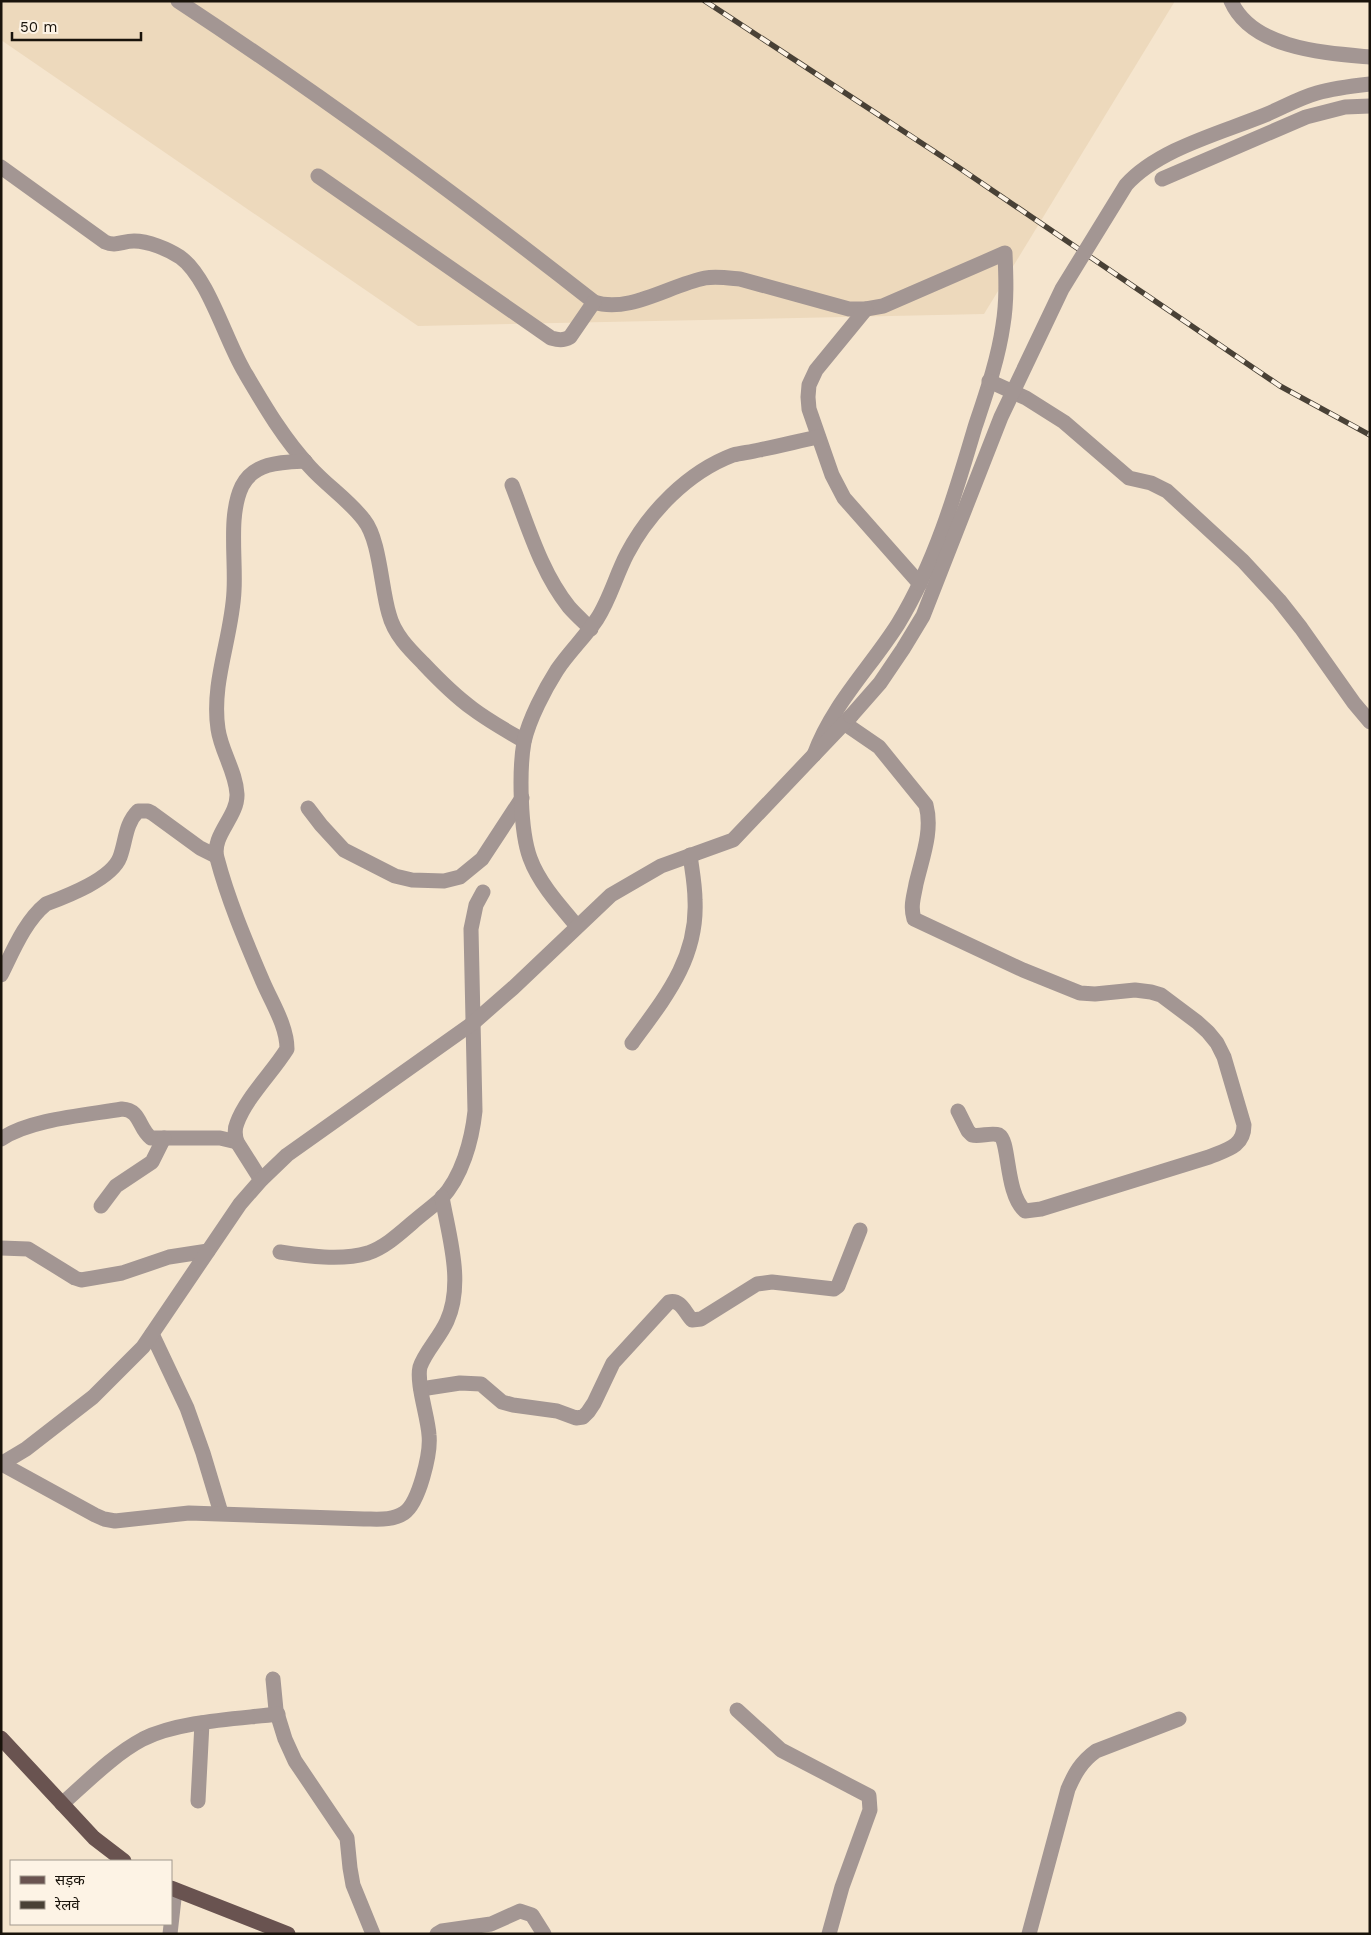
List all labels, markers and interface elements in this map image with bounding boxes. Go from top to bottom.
scale bar [12,10,141,42]
text: 50 m [20,18,57,36]
legend [10,1860,172,1925]
text: सड़क [55,1871,85,1889]
text: रेलवे [54,1896,80,1914]

